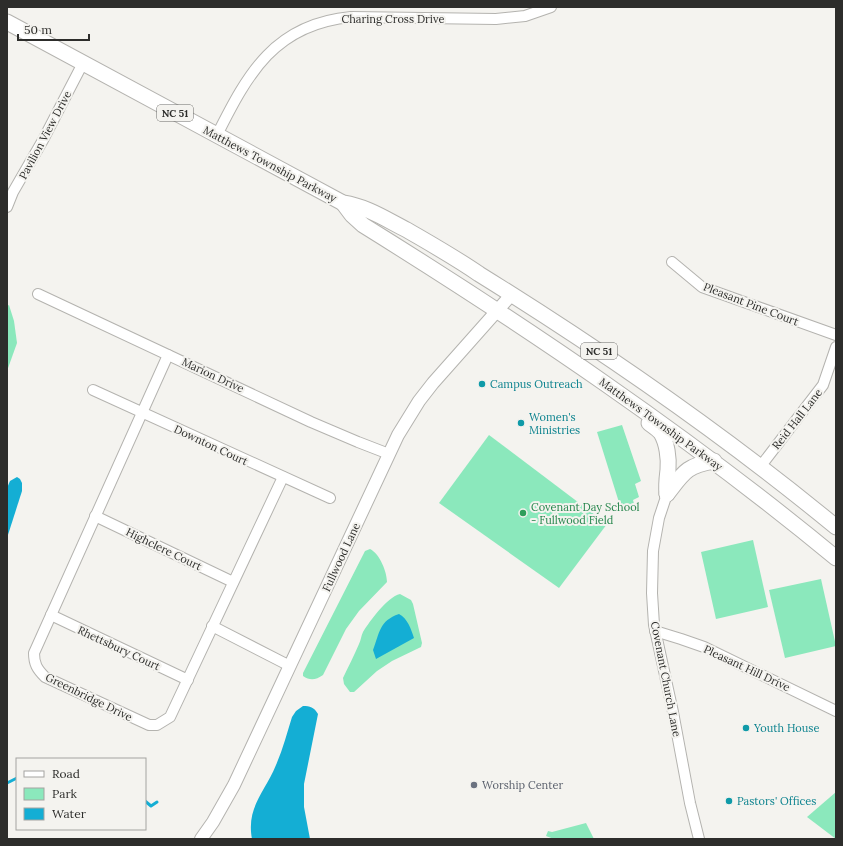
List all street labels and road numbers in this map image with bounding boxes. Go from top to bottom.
street label: Charing Cross Drive [342,12,444,26]
street label: Pavilion View Drive [16,88,74,182]
road number: NC 51 [157,105,193,121]
street label: Matthews Township Parkway [201,123,339,205]
street label: Pleasant Pine Court [701,279,801,329]
road number: NC 51 [581,343,617,359]
street label: Marion Drive [180,354,246,396]
street label: Matthews Township Parkway [597,375,726,474]
street label: Reid Hall Lane [769,386,825,452]
street label: Downton Court [172,422,251,469]
street label: Fullwood Lane [319,520,363,594]
street label: Highclere Court [124,525,205,574]
street label: Covenant Church Lane [648,620,684,738]
street label: Rhettsbury Court [75,623,163,674]
street label: Pleasant Hill Drive [702,642,792,694]
street label: Greenbridge Drive [43,670,135,724]

